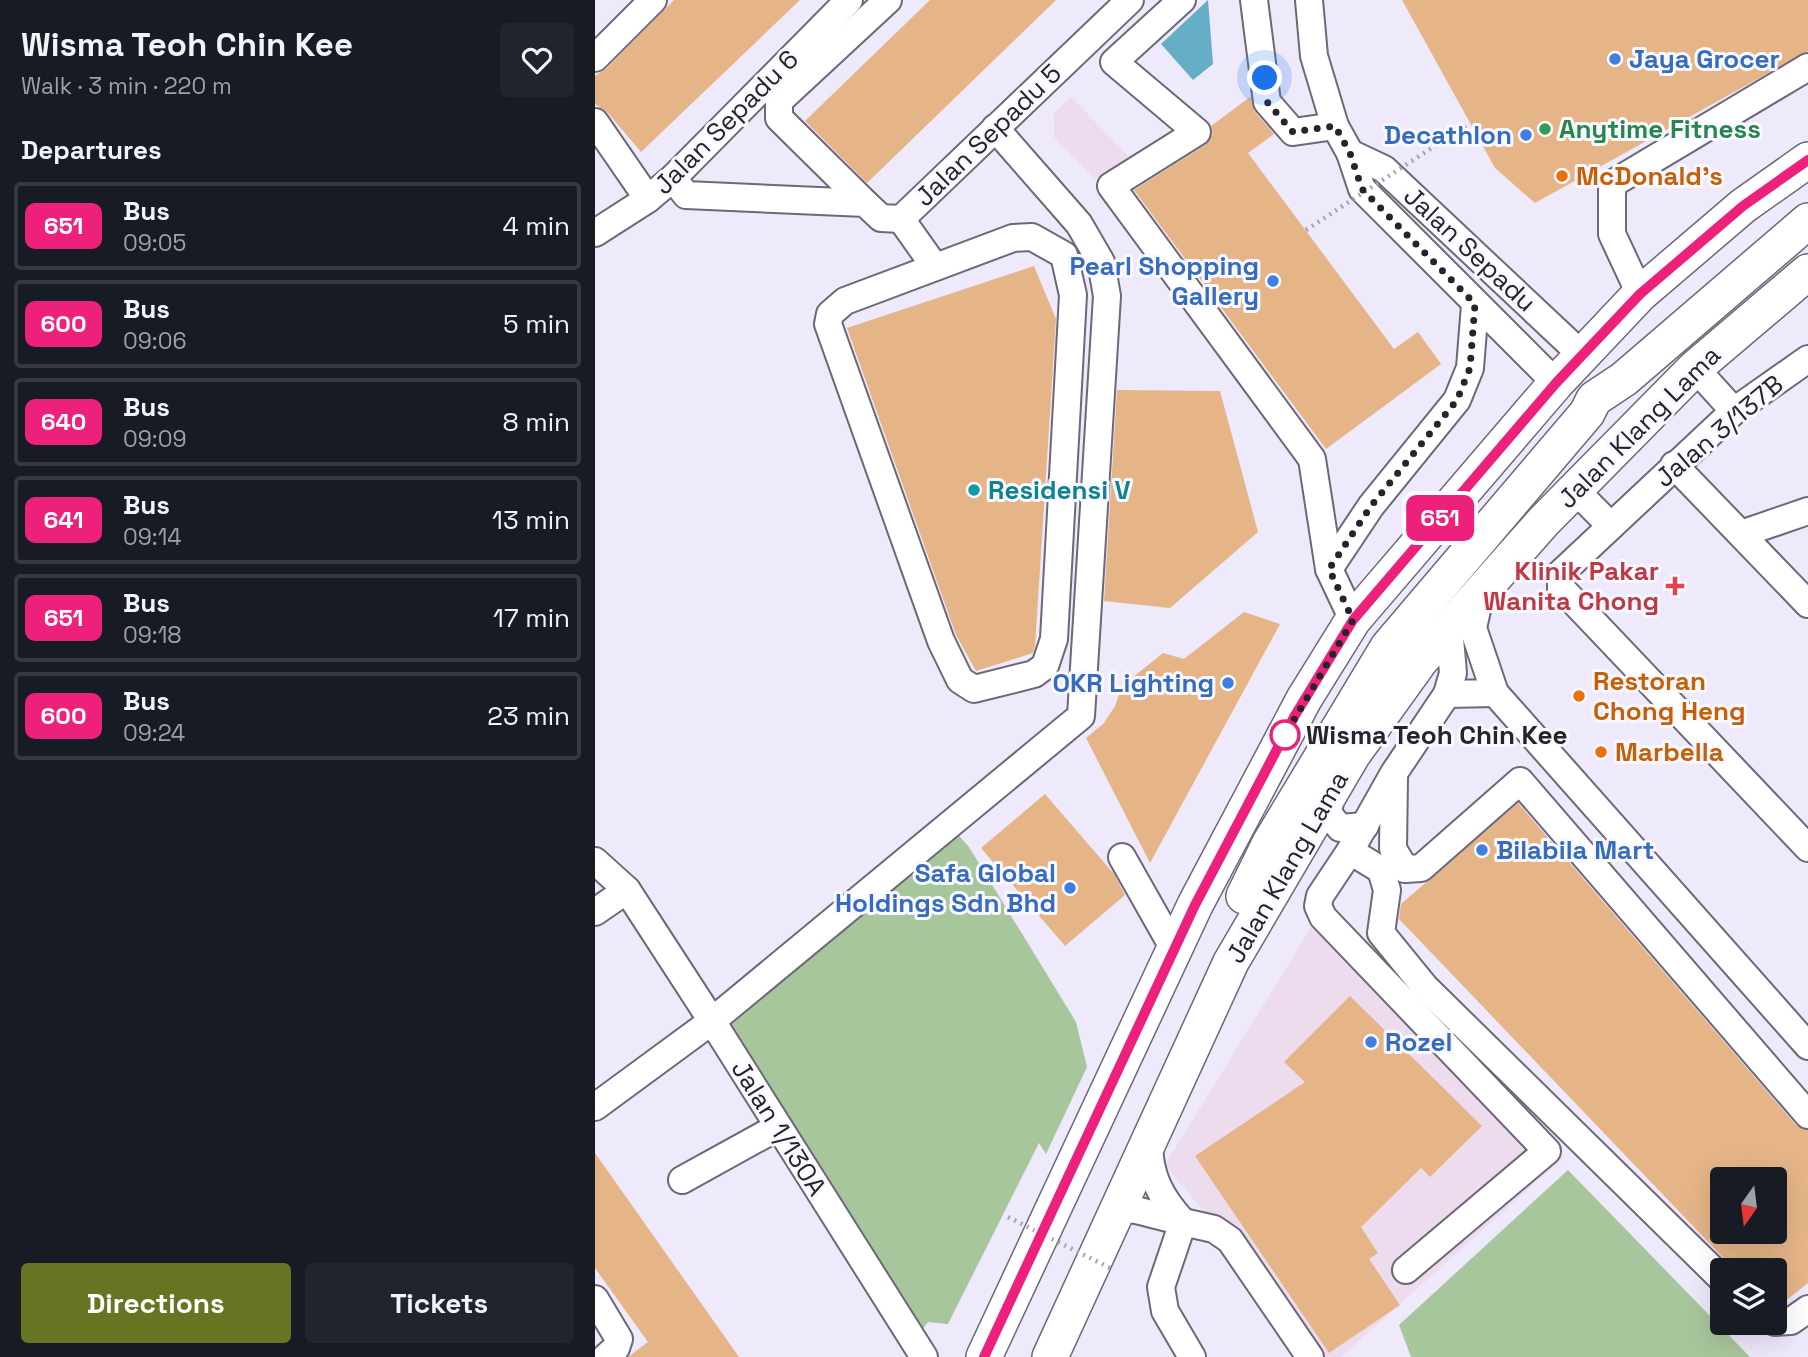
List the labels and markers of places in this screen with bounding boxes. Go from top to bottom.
place label: Jaya Grocer [1629,42,1780,76]
marker: Jaya Grocer [1607,51,1623,67]
place label: Anytime Fitness [1559,112,1761,146]
place label: Decathlon [1384,118,1512,152]
marker: Anytime Fitness [1537,121,1553,137]
marker: Decathlon [1518,127,1534,143]
place label: McDonald's [1576,159,1723,193]
marker: McDonald's [1554,168,1570,184]
place label: Pearl Shopping Gallery [1069,249,1259,313]
marker: Pearl Shopping Gallery [1265,273,1281,289]
place label: Residensi V [988,473,1130,507]
marker: Residensi V [966,482,982,498]
place label: Klinik Pakar Wanita Chong [1483,554,1659,618]
marker: Klinik Pakar Wanita Chong [1665,576,1685,596]
place label: Restoran Chong Heng [1593,664,1746,728]
place label: OKR Lighting [1052,666,1214,700]
marker: OKR Lighting [1220,675,1236,691]
marker: Restoran Chong Heng [1571,688,1587,704]
place label: Wisma Teoh Chin Kee [1306,718,1568,752]
marker: Wisma Teoh Chin Kee [1270,720,1300,750]
place label: Marbella [1615,735,1724,769]
marker: Marbella [1593,744,1609,760]
place label: Bilabila Mart [1496,833,1654,867]
marker: Bilabila Mart [1474,842,1490,858]
place label: Safa Global Holdings Sdn Bhd [835,856,1056,920]
marker: Safa Global Holdings Sdn Bhd [1062,880,1078,896]
place label: Rozel [1385,1025,1452,1059]
marker: Rozel [1363,1034,1379,1050]

